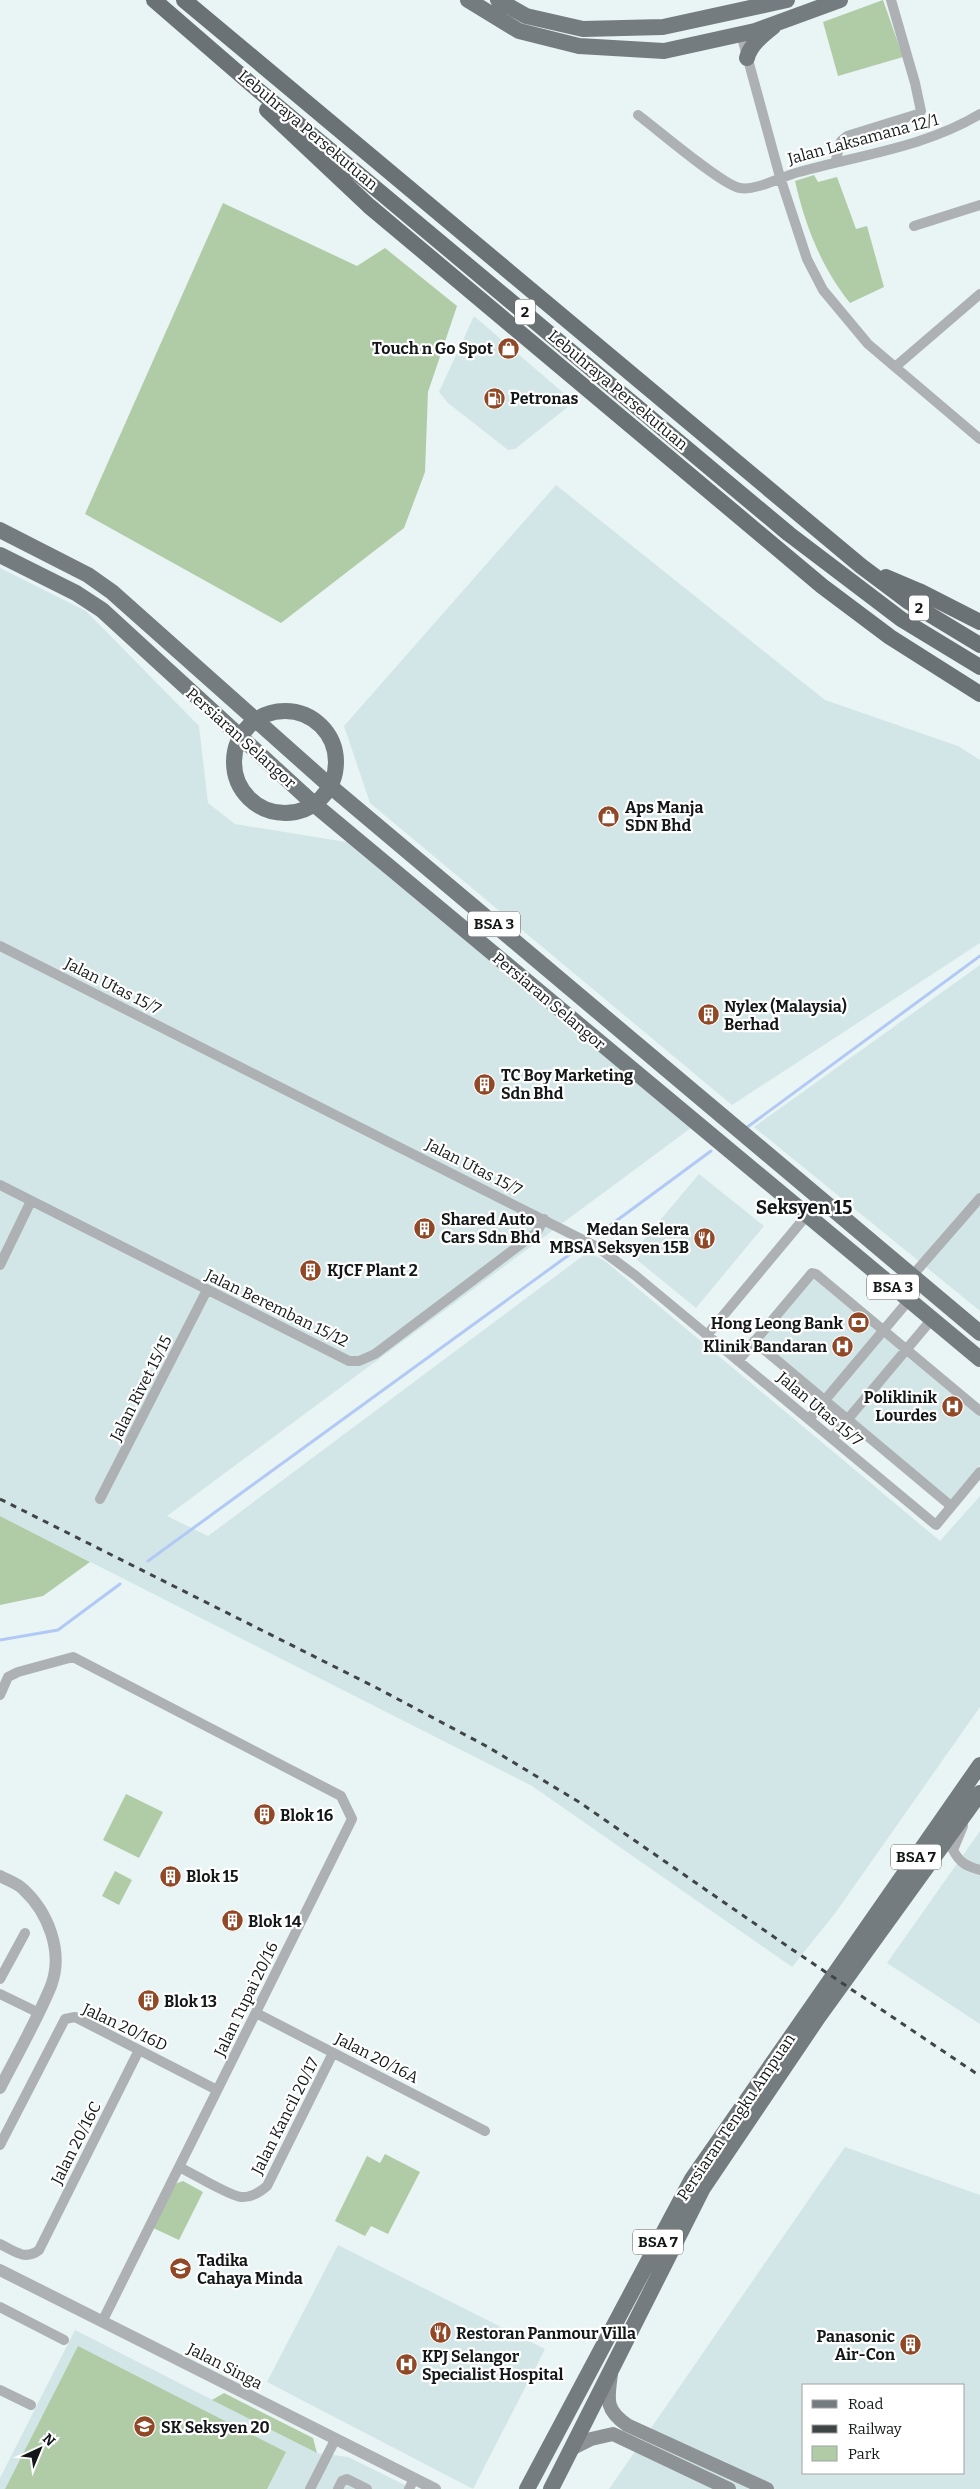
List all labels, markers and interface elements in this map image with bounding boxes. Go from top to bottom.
street label: Lebuhraya Persekutuan [234,66,382,194]
street label: Jalan Laksamana 12/1 [785,110,941,169]
road number: 2 [515,300,535,324]
street label: Lebuhraya Persekutuan [544,326,692,454]
shop icon: Touch n Go Spot [497,336,521,360]
place label: Touch n Go Spot [372,339,494,358]
fuel station icon: Petronas [482,386,506,410]
place label: Petronas [510,389,578,408]
road number: 2 [909,596,929,620]
street label: Persiaran Selangor [182,684,300,792]
place label: Aps Manja SDN Bhd [625,798,703,835]
shop icon: Aps Manja SDN Bhd [597,804,621,828]
road number: BSA 3 [468,912,520,936]
street label: Persiaran Selangor [489,948,609,1054]
street label: Jalan Utas 15/7 [61,953,164,1018]
place label: Nylex (Malaysia) Berhad [724,997,847,1034]
building icon: Nylex (Malaysia) Berhad [696,1003,720,1027]
place label: TC Boy Marketing Sdn Bhd [501,1066,633,1103]
building icon: TC Boy Marketing Sdn Bhd [473,1072,497,1096]
street label: Jalan Utas 15/7 [422,1134,525,1199]
district label: Seksyen 15 [756,1196,852,1219]
place label: Shared Auto Cars Sdn Bhd [441,1210,541,1247]
building icon: Shared Auto Cars Sdn Bhd [413,1216,437,1240]
place label: Medan Selera MBSA Seksyen 15B [550,1220,689,1257]
restaurant icon: Medan Selera MBSA Seksyen 15B [693,1226,717,1250]
building icon: KJCF Plant 2 [299,1258,323,1282]
place label: KJCF Plant 2 [327,1261,418,1280]
street label: Jalan Beremban 15/12 [202,1265,351,1351]
road number: BSA 3 [867,1274,919,1300]
bank icon: Hong Leong Bank [847,1311,871,1335]
place label: Hong Leong Bank [711,1314,843,1333]
street label: Jalan Rivet 15/15 [106,1332,176,1445]
hospital icon: Klinik Bandaran [831,1334,855,1358]
place label: Klinik Bandaran [703,1337,828,1356]
street label: Jalan Utas 15/7 [773,1367,866,1450]
place label: Poliklinik Lourdes [864,1388,937,1425]
hospital icon: Poliklinik Lourdes [941,1394,965,1418]
building icon: Blok 16 [252,1803,276,1827]
place label: Blok 16 [280,1806,334,1825]
road number: BSA 7 [891,1844,941,1870]
building icon: Blok 15 [158,1864,182,1888]
place label: Blok 15 [186,1867,239,1886]
building icon: Blok 14 [220,1909,244,1933]
place label: Blok 14 [248,1912,302,1931]
street label: Jalan Tupai 20/16 [210,1939,282,2060]
building icon: Blok 13 [136,1989,160,2013]
place label: Blok 13 [164,1992,217,2011]
street label: Jalan 20/16D [79,1999,171,2055]
street label: Jalan 20/16A [331,2028,423,2088]
street label: Persiaran Tengku Ampuan [673,2030,799,2204]
street label: Jalan Kancil 20/17 [247,2054,323,2179]
street label: Jalan 20/16C [47,2098,105,2188]
road number: BSA 7 [633,2230,683,2254]
place label: Tadika Cahaya Minda [197,2251,303,2288]
school or university icon: Tadika Cahaya Minda [169,2257,193,2281]
restaurant icon: Restoran Panmour Villa [428,2321,452,2345]
place label: Restoran Panmour Villa [456,2324,636,2343]
place label: Panasonic Air-Con [817,2327,896,2364]
building icon: Panasonic Air-Con [899,2333,923,2357]
street label: Jalan Singa [183,2339,266,2393]
place label: KPJ Selangor Specialist Hospital [422,2347,563,2384]
hospital icon: KPJ Selangor Specialist Hospital [394,2353,418,2377]
legend [802,2384,965,2474]
text: Road [848,2395,883,2413]
school or university icon: SK Seksyen 20 [133,2415,157,2439]
place label: SK Seksyen 20 [161,2418,270,2437]
text: Railway [848,2420,902,2438]
north arrow [15,2424,65,2474]
text: N [39,2430,59,2450]
text: Park [848,2445,880,2463]

